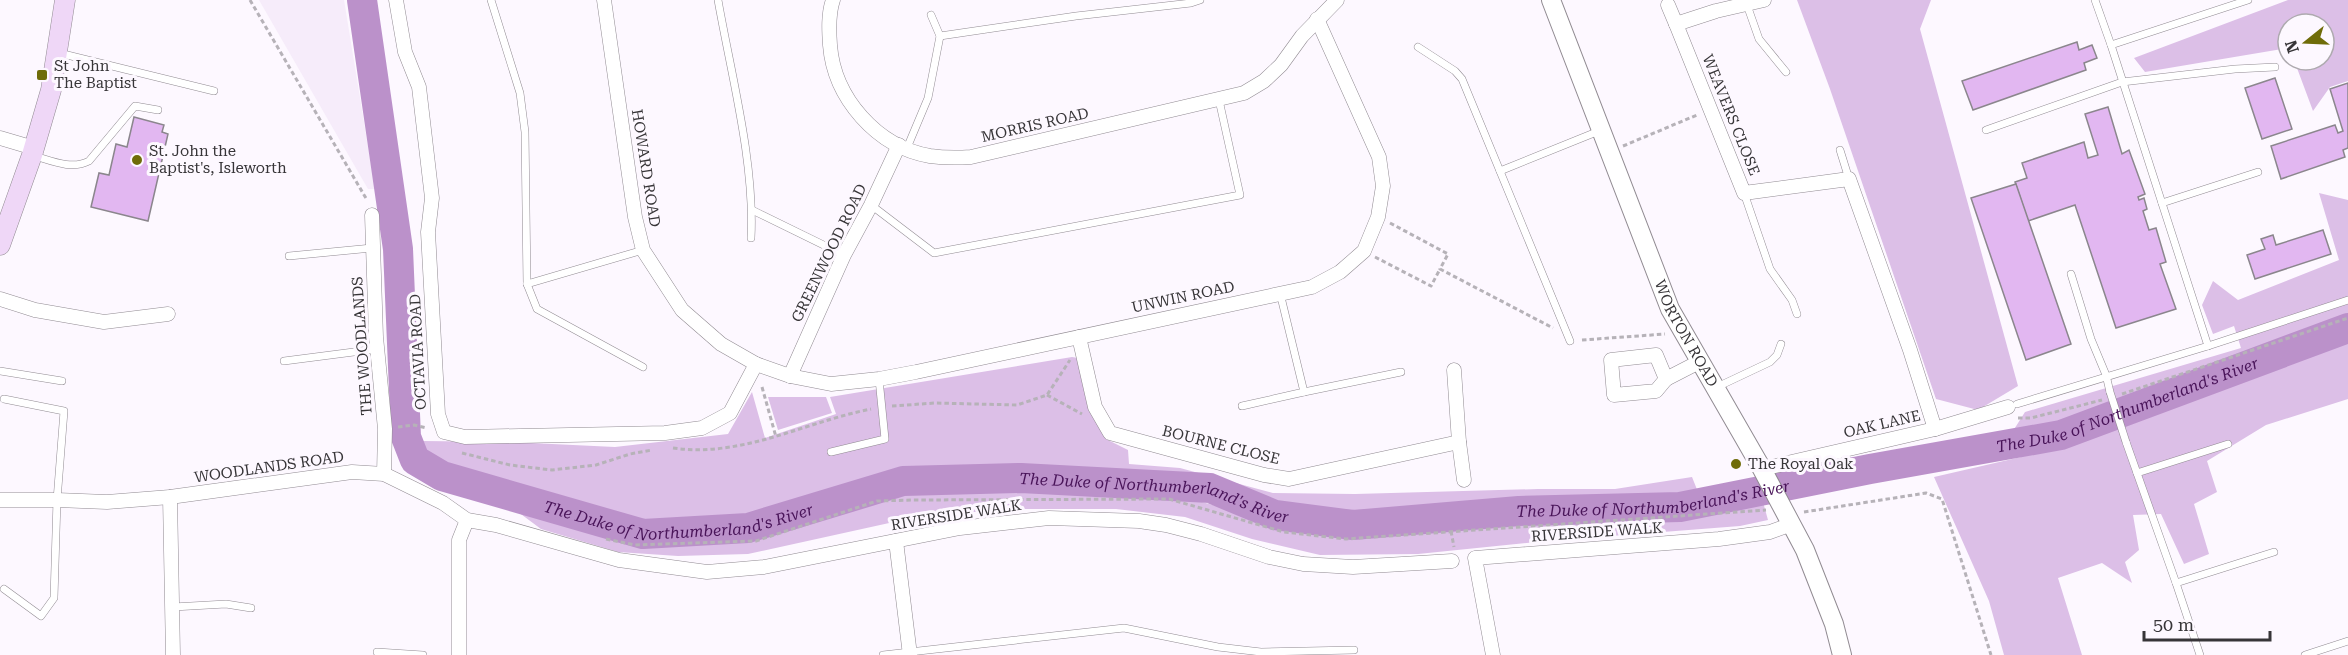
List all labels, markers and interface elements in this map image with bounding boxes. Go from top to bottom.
north arrow [2276,12,2336,72]
text: N [2281,38,2303,55]
street label: WEAVERS CLOSE [1699,52,1763,178]
place label: St John The Baptist [54,57,137,92]
marker: St John The Baptist [35,68,49,82]
street label: MORRIS ROAD [979,104,1091,146]
street label: HOWARD ROAD [628,108,664,228]
place label: St. John the Baptist's, Isleworth [149,142,287,177]
marker: St. John the Baptist's, Isleworth [130,153,144,167]
street label: GREENWOOD ROAD [788,181,870,325]
street label: THE WOODLANDS [348,276,376,416]
street label: UNWIN ROAD [1130,277,1236,317]
street label: WORTON ROAD [1651,277,1722,390]
street label: OCTAVIA ROAD [406,293,430,411]
water label: The Duke of Northumberland's River [1995,353,2261,456]
street label: OAK LANE [1842,406,1922,442]
street label: BOURNE CLOSE [1160,422,1282,468]
street label: WOODLANDS ROAD [193,448,345,486]
place label: The Royal Oak [1748,455,1854,473]
marker: The Royal Oak [1729,457,1743,471]
water label: The Duke of Northumberland's River [1018,468,1290,526]
water label: The Duke of Northumberland's River [1516,476,1792,521]
water label: The Duke of Northumberland's River [539,492,815,516]
text: The Duke of Northumberland's River [542,496,816,545]
street label: RIVERSIDE WALK [889,496,1023,534]
street label: RIVERSIDE WALK [1531,518,1663,546]
scale bar [2144,604,2270,642]
text: 50 m [2153,614,2194,635]

